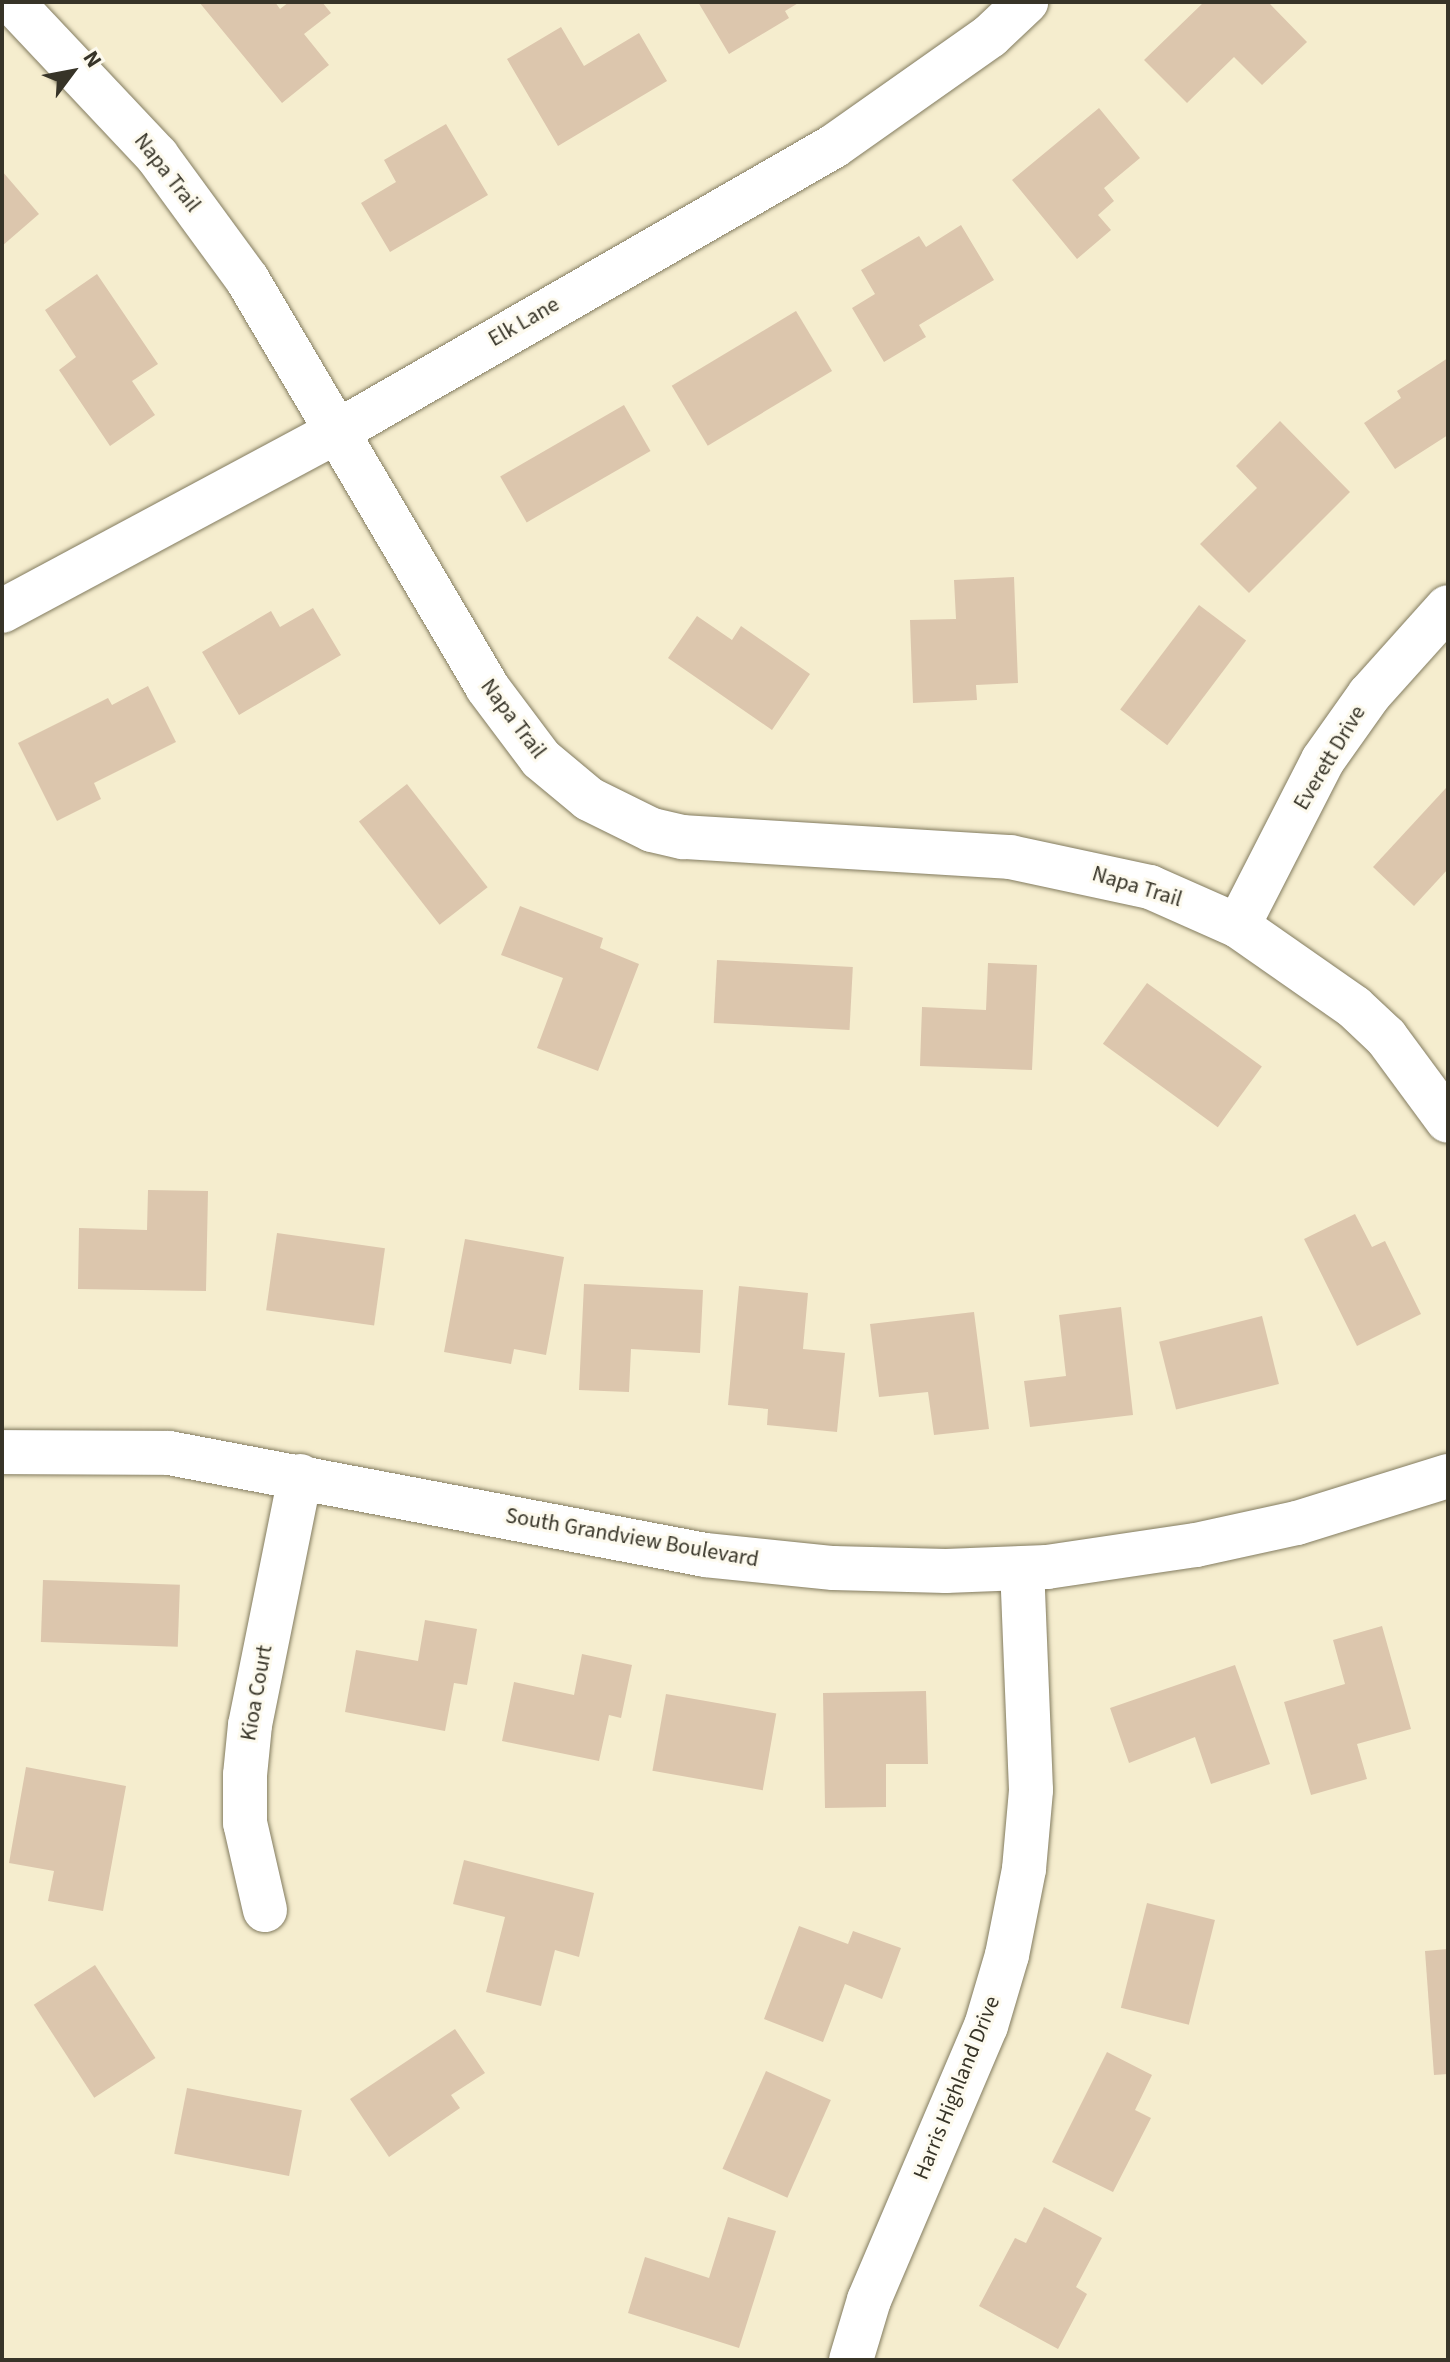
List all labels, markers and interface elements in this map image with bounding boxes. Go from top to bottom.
north arrow [32,32,112,112]
text: N [75,45,110,74]
street label: Napa Trail [128,128,206,218]
street label: Elk Lane [484,291,564,353]
street label: Napa Trail [475,674,551,764]
street label: Everett Drive [1289,701,1371,815]
street label: Napa Trail [1089,861,1185,913]
street label: South Grandview Boulevard [503,1503,761,1573]
street label: Kioa Court [236,1643,278,1743]
street label: Harris Highland Drive [908,1992,1006,2184]

